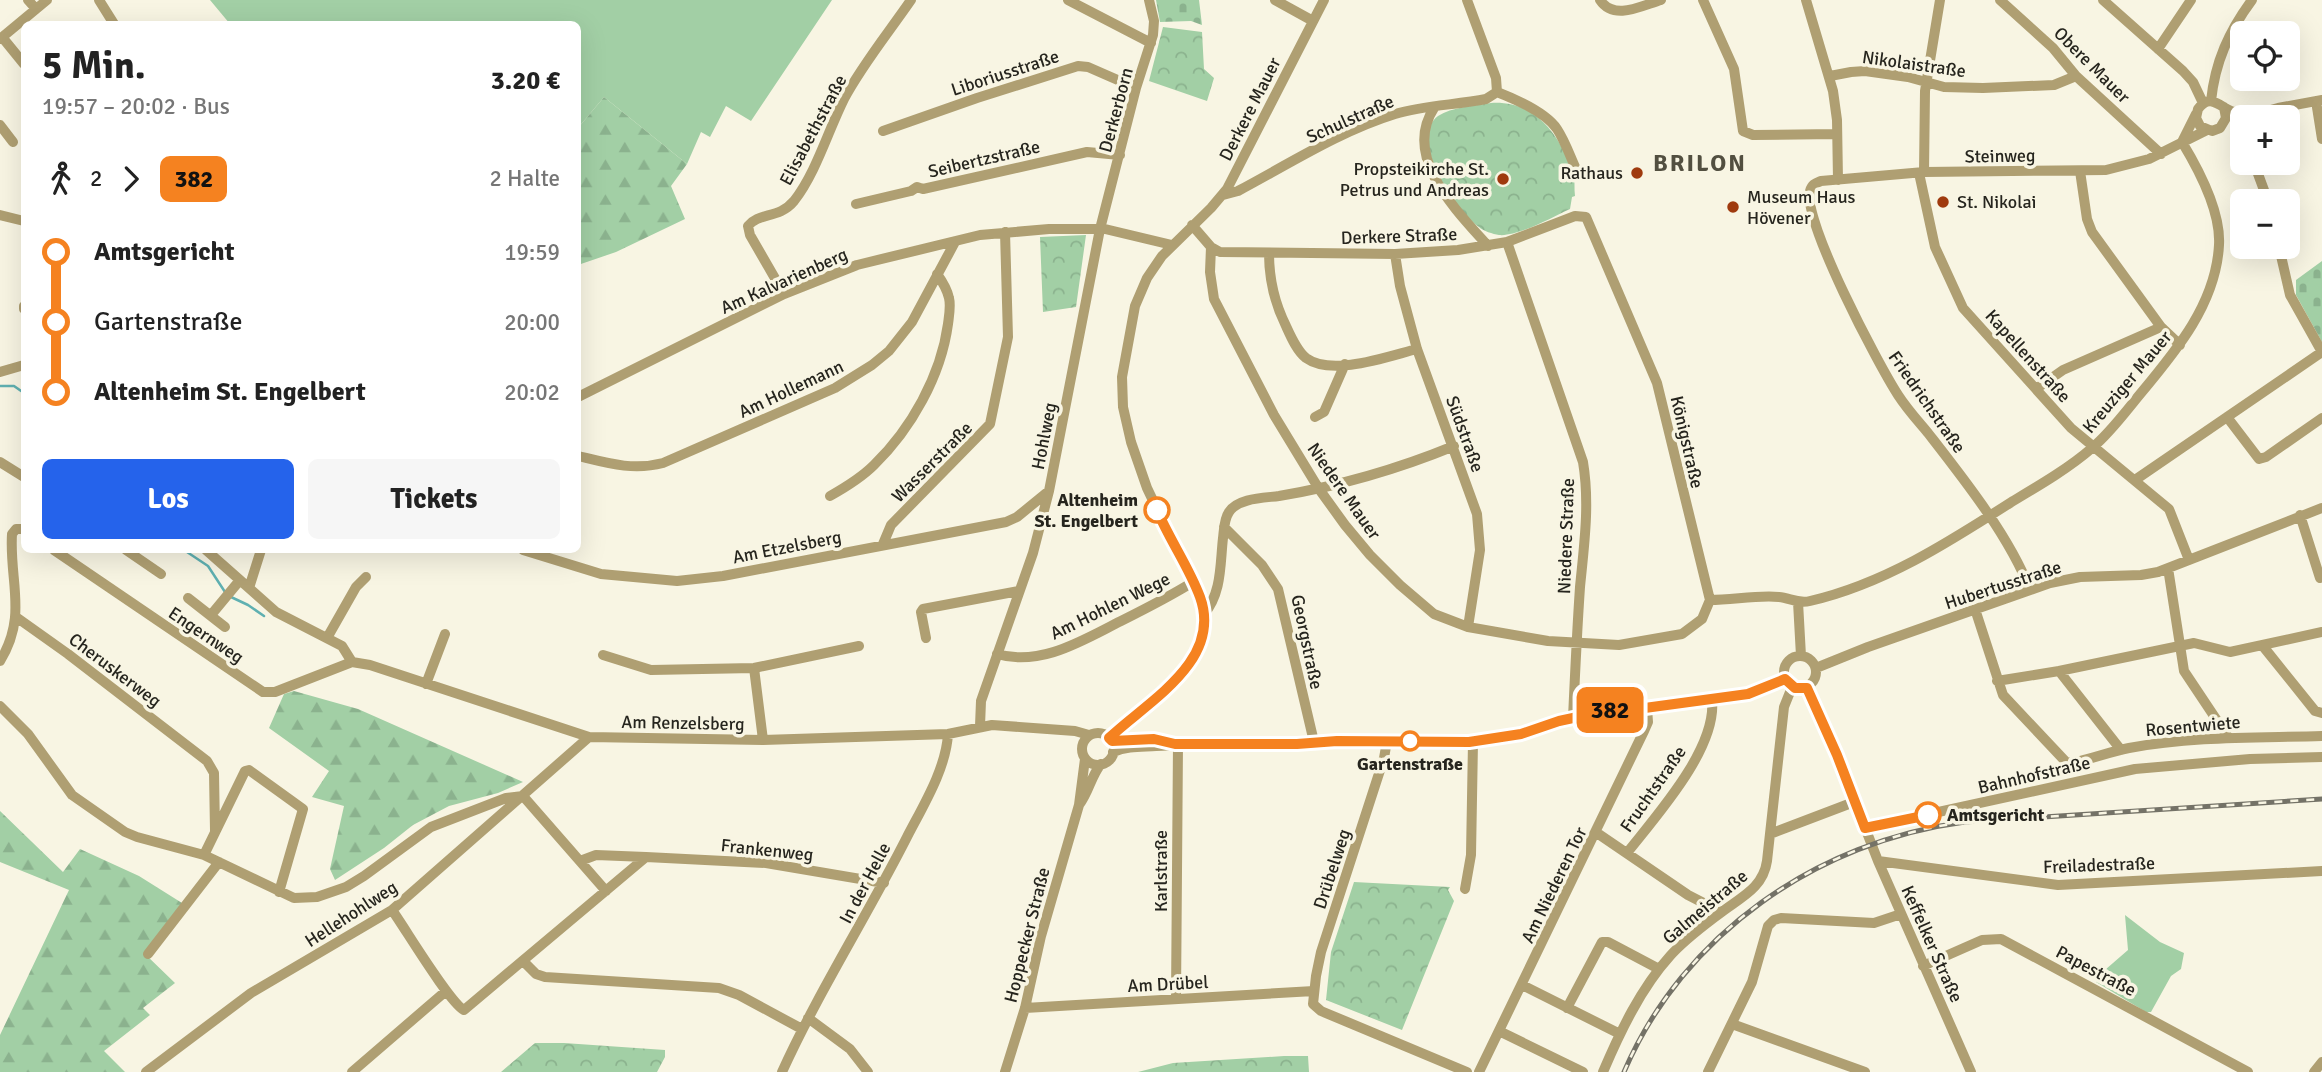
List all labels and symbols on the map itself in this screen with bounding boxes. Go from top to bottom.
street label: Obere Mauer [2049,22,2135,108]
street label: Liboriusstraße [948,45,1062,101]
street label: Nikolaistraße [1861,46,1967,82]
street label: Derkere Mauer [1214,53,1286,164]
street label: Derkerborn [1094,65,1138,155]
street label: Elisabethstraße [775,71,851,189]
street label: Schulstraße [1303,90,1397,148]
street label: Seibertzstraße [926,135,1042,183]
street label: Steinweg [1964,144,2036,168]
district label: BRILON [1653,148,1747,178]
place label: Propsteikirche St. Petrus und Andreas [1340,158,1489,201]
place label: Rathaus [1560,162,1623,184]
marker: Rathaus [1629,165,1645,181]
marker: Propsteikirche St. Petrus und Andreas [1495,171,1511,187]
place label: Museum Haus Hövener [1747,186,1856,229]
place label: St. Nikolai [1957,191,2037,213]
marker: St. Nikolai [1935,194,1951,210]
marker: Museum Haus Hövener [1725,199,1741,215]
street label: Derkere Straße [1340,223,1458,249]
street label: Am Kalvarienberg [717,243,851,319]
street label: Kapellenstraße [1981,305,2075,407]
street label: Kreuziger Mauer [2078,326,2176,438]
street label: Friedrichstraße [1884,347,1970,457]
street label: Am Hollemann [735,355,847,423]
street label: Südstraße [1441,393,1489,475]
street label: Königstraße [1666,394,1708,490]
street label: Hohlweg [1027,401,1061,471]
street label: Wasserstraße [887,417,977,507]
street label: Niedere Mauer [1303,438,1386,544]
street label: Niedere Straße [1553,478,1579,594]
place label: Altenheim St. Engelbert [1035,489,1138,532]
marker: Altenheim St. Engelbert [1144,497,1170,523]
street label: Am Etzelsberg [731,526,843,568]
street label: Hubertusstraße [1942,556,2064,614]
street label: Am Hohlen Wege [1046,567,1174,645]
street label: Georgstraße [1286,593,1328,691]
street label: Engernweg [164,602,248,668]
street label: Cheruskerweg [64,628,166,712]
line badge: 382 [1570,687,1650,733]
street label: Am Renzelsberg [621,711,745,735]
street label: Rosentwiete [2145,711,2241,741]
marker: Gartenstraße [1400,731,1420,751]
street label: Fruchtstraße [1615,742,1691,836]
street label: Bahnhofstraße [1976,751,2092,799]
place label: Gartenstraße [1357,753,1463,775]
marker: Amtsgericht [1915,802,1941,828]
place label: Amtsgericht [1947,804,2045,826]
street label: Am Niederen Tor [1516,823,1592,947]
street label: Drübelweg [1309,826,1355,912]
street label: Karlstraße [1150,830,1172,912]
street label: Frankenweg [720,834,814,866]
street label: In der Helle [834,839,896,927]
street label: Freiladestraße [2043,852,2155,878]
street label: Hoppecker Straße [1000,865,1054,1005]
street label: Galmeistraße [1658,865,1752,949]
street label: Hellehohlweg [301,876,401,952]
street label: Keffelker Straße [1896,882,1968,1006]
street label: Papestraße [2052,941,2140,1001]
street label: Am Drübel [1127,971,1209,997]

